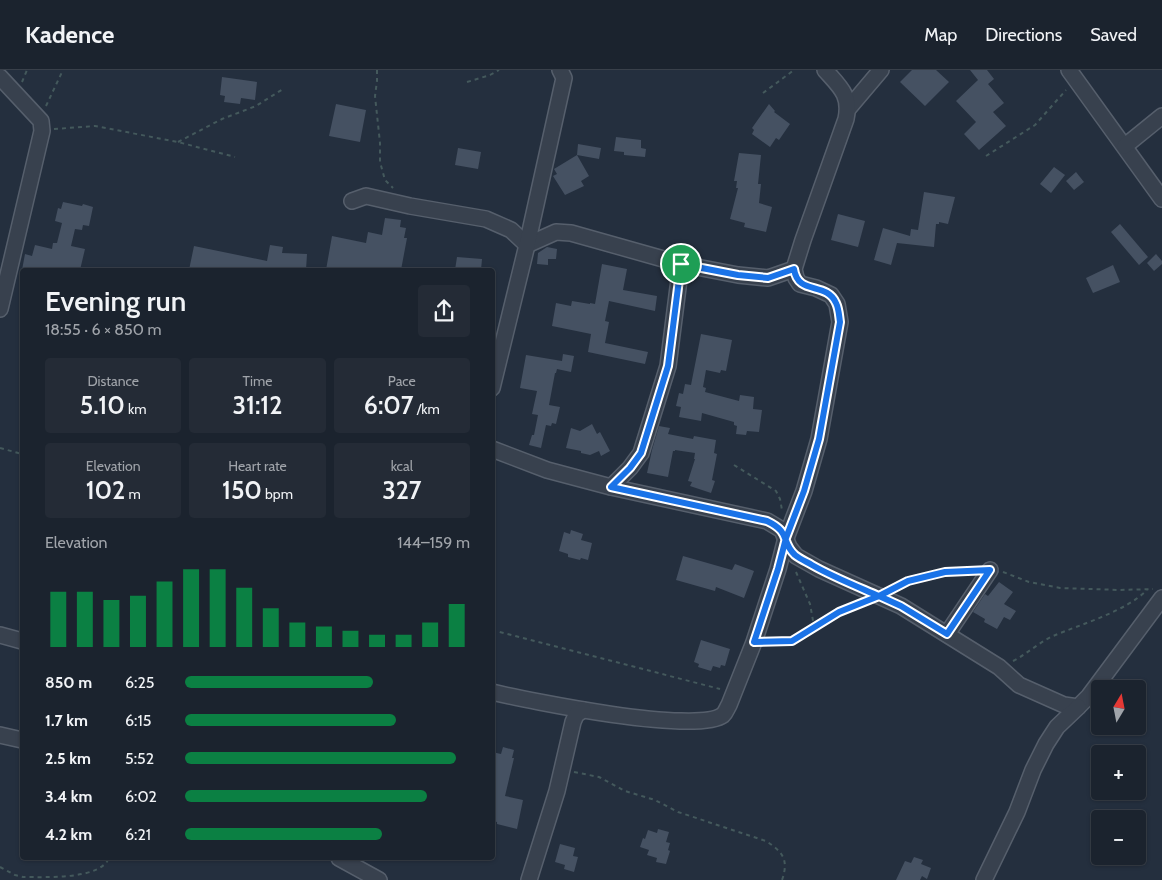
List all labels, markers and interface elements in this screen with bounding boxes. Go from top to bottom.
text: Kadence [25,20,114,49]
text: Map [924,24,957,46]
text: Directions [985,24,1062,46]
text: Saved [1090,24,1137,46]
pin [660,243,702,285]
icon: arrive [667,250,695,278]
text: Evening run [45,284,186,318]
button: share [418,285,470,337]
text: 18:55 · 6 × 850 m [45,320,162,339]
text: Distance [87,372,139,390]
text: Time [243,372,272,390]
text: Pace [388,372,416,390]
text: 5.10 [80,390,125,420]
text: 31:12 [233,390,282,420]
text: 6:07 [364,390,414,420]
text: km [125,400,146,418]
text: /km [414,400,440,418]
text: Elevation [86,457,141,475]
text: Heart rate [228,457,287,475]
text: kcal [391,457,413,475]
text: 102 [86,475,125,505]
text: 150 [222,475,262,505]
text: 327 [382,475,422,505]
text: m [125,485,141,503]
text: bpm [262,485,293,503]
text: Elevation [45,533,108,552]
text: 144–159 m [397,533,470,552]
text: 850 m [45,673,92,692]
text: 6:25 [125,673,154,692]
north arrow [1091,680,1146,735]
map controls [1091,680,1146,865]
text: 1.7 km [45,711,88,730]
text: 6:15 [125,711,151,730]
button: + [1091,745,1146,800]
text: 2.5 km [45,749,91,768]
text: 5:52 [125,749,154,768]
text: 3.4 km [45,787,92,806]
text: 6:02 [125,787,157,806]
button: − [1091,810,1146,865]
text: 4.2 km [45,825,92,844]
text: 6:21 [125,825,151,844]

